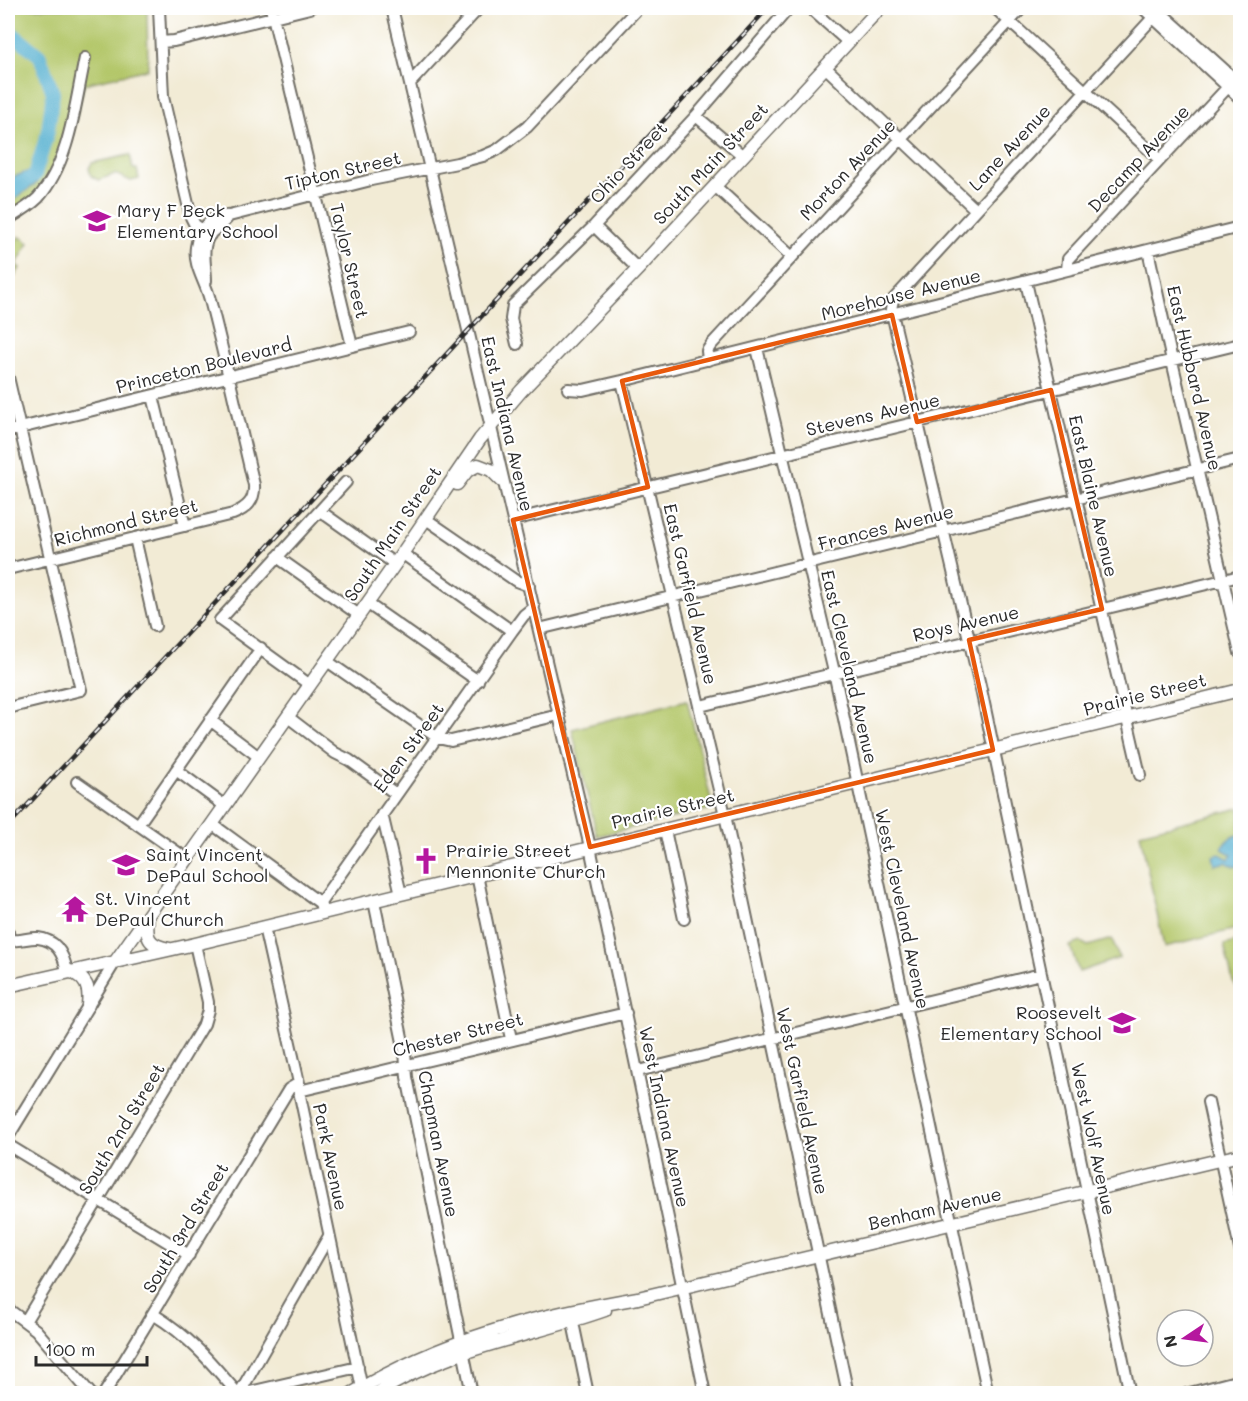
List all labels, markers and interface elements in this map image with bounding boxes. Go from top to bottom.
street label: South Main Street [647,97,773,229]
street label: Lane Avenue [963,99,1056,196]
street label: Decamp Avenue [1082,99,1194,217]
street label: Morton Avenue [794,113,901,225]
street label: Ohio Street [584,116,672,208]
street label: Tipton Street [282,145,403,195]
place label: Mary F Beck Elementary School [117,198,279,243]
street label: Taylor Street [325,201,375,321]
school or university icon: Mary F Beck Elementary School [82,206,112,236]
street label: Morehouse Avenue [818,263,983,325]
street label: East Hubbard Avenue [1162,283,1228,473]
street label: Princeton Boulevard [113,332,294,398]
street label: East Indiana Avenue [476,334,540,514]
street label: Stevens Avenue [804,387,942,441]
street label: East Blaine Avenue [1064,412,1124,579]
street label: South Main Street [338,461,446,606]
street label: Richmond Street [51,493,200,551]
street label: Frances Avenue [816,499,956,555]
street label: East Garfield Avenue [658,501,723,687]
street label: East Cleveland Avenue [816,567,884,766]
street label: Roys Avenue [910,599,1021,647]
street label: Prairie Street [1081,667,1209,721]
street label: Eden Street [367,698,449,797]
street label: Prairie Street [609,782,737,834]
street label: West Cleveland Avenue [870,807,936,1011]
place label: Prairie Street Mennonite Church [446,838,605,883]
place label: Saint Vincent DePaul School [146,842,269,887]
church icon: Prairie Street Mennonite Church [411,846,441,876]
school or university icon: Saint Vincent DePaul School [111,850,141,880]
place label: St. Vincent DePaul Church [95,886,223,931]
temple icon: St. Vincent DePaul Church [60,894,90,924]
place label: Roosevelt Elementary School [941,1000,1102,1045]
street label: West Garfield Avenue [771,1005,835,1197]
street label: Chester Street [390,1006,526,1062]
school or university icon: Roosevelt Elementary School [1107,1008,1137,1038]
street label: West Indiana Avenue [634,1024,696,1210]
street label: South 2nd Street [72,1058,170,1199]
street label: West Wolf Avenue [1066,1060,1122,1217]
street label: Chapman Avenue [413,1068,465,1219]
street label: Park Avenue [308,1101,354,1213]
street label: South 3rd Street [137,1158,234,1297]
street label: Benham Avenue [866,1181,1004,1235]
north arrow [1155,1308,1215,1368]
scale bar [36,1329,147,1367]
text: N [1158,1333,1181,1350]
text: 100 m [45,1337,95,1361]

